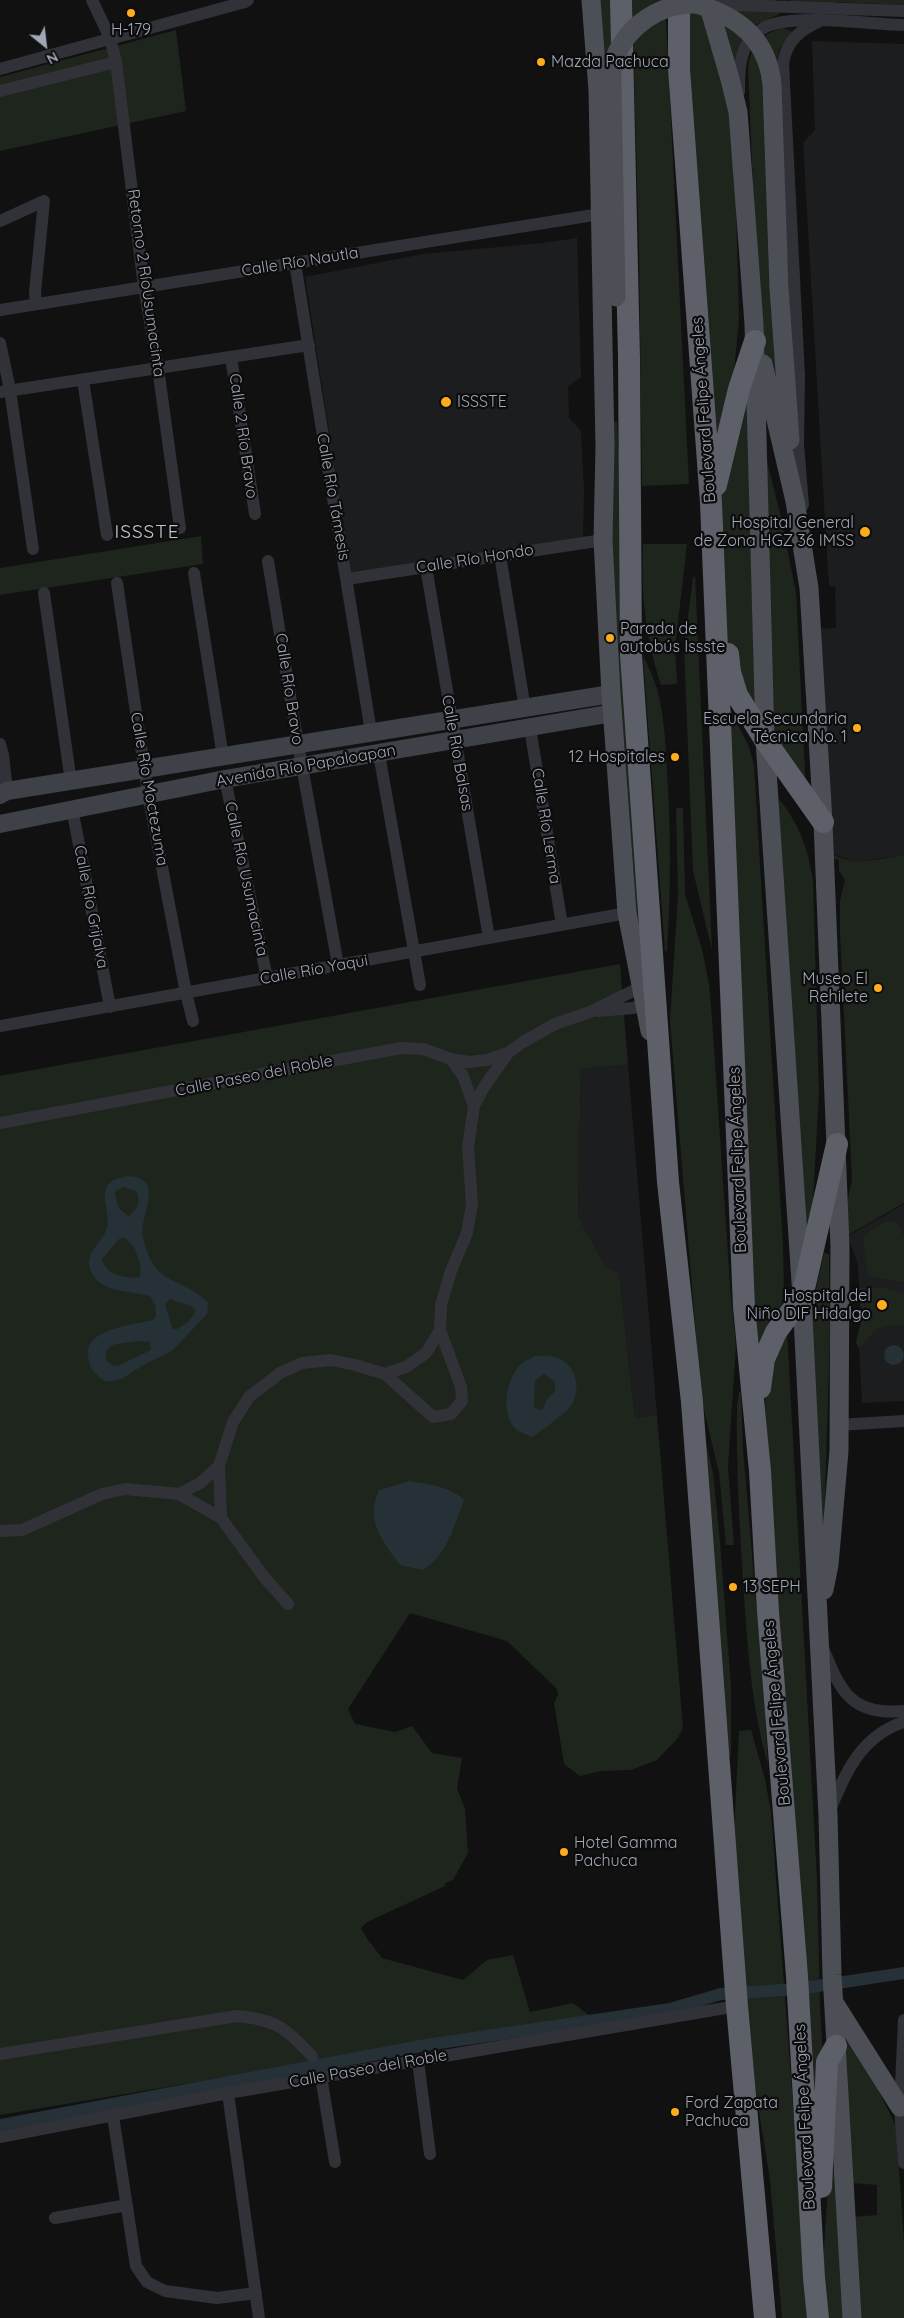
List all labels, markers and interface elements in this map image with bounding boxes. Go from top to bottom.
marker: H-179 [125,7,137,19]
north arrow [20,20,70,70]
place label: H-179 [111,20,151,40]
text: N [43,48,61,68]
place label: Mazda Pachuca [551,52,669,72]
marker: Mazda Pachuca [535,56,547,68]
street label: Retorno 2 RíoUsumacinta [123,188,169,378]
street label: Calle Río Nautla [240,243,360,281]
street label: Boulevard Felipe Ángeles [688,317,720,503]
street label: Calle 2 Río Bravo [225,372,261,500]
place label: ISSSTE [457,392,507,412]
marker: ISSSTE [439,395,453,409]
street label: Calle Río Támesis [312,432,354,562]
place label: Hospital General de Zona HGZ 36 IMSS [694,513,854,551]
district label: ISSSTE [114,521,180,543]
marker: Hospital General de Zona HGZ 36 IMSS [858,525,872,539]
street label: Calle Río Hondo [415,540,535,578]
place label: Parada de autobús Issste [620,619,725,657]
street label: Calle Río Bravo [271,632,307,746]
marker: Parada de autobús Issste [604,632,616,644]
street label: Calle Río Balsas [437,693,477,813]
place label: Escuela Secundaria Técnica No. 1 [703,709,847,747]
street label: Calle Río Moctezuma [126,711,172,867]
marker: Escuela Secundaria Técnica No. 1 [851,722,863,734]
street label: Avenida Río Papaloapan [215,741,397,791]
place label: 12 Hospitales [569,747,665,767]
marker: 12 Hospitales [669,751,681,763]
street label: Calle Río Lerma [527,767,565,885]
street label: Calle Río Usumacinta [220,800,272,958]
street label: Calle Río Grijalva [70,844,112,970]
street label: Calle Río Yaqui [259,951,369,989]
place label: Museo El Rehilete [802,969,868,1007]
marker: Museo El Rehilete [872,982,884,994]
street label: Calle Paseo del Roble [174,1051,334,1101]
street label: Boulevard Felipe Ángeles [725,1067,751,1253]
place label: Hospital del Niño DIF Hidalgo [747,1286,871,1324]
marker: Hospital del Niño DIF Hidalgo [875,1298,889,1312]
place label: 13 SEPH [743,1577,801,1597]
marker: 13 SEPH [727,1581,739,1593]
street label: Boulevard Felipe Ángeles [759,1619,795,1807]
place label: Hotel Gamma Pachuca [574,1833,678,1871]
marker: Hotel Gamma Pachuca [558,1846,570,1858]
street label: Boulevard Felipe Ángeles [791,2024,819,2210]
street label: Calle Paseo del Roble [288,2046,448,2092]
place label: Ford Zapata Pachuca [685,2093,778,2131]
marker: Ford Zapata Pachuca [669,2106,681,2118]

